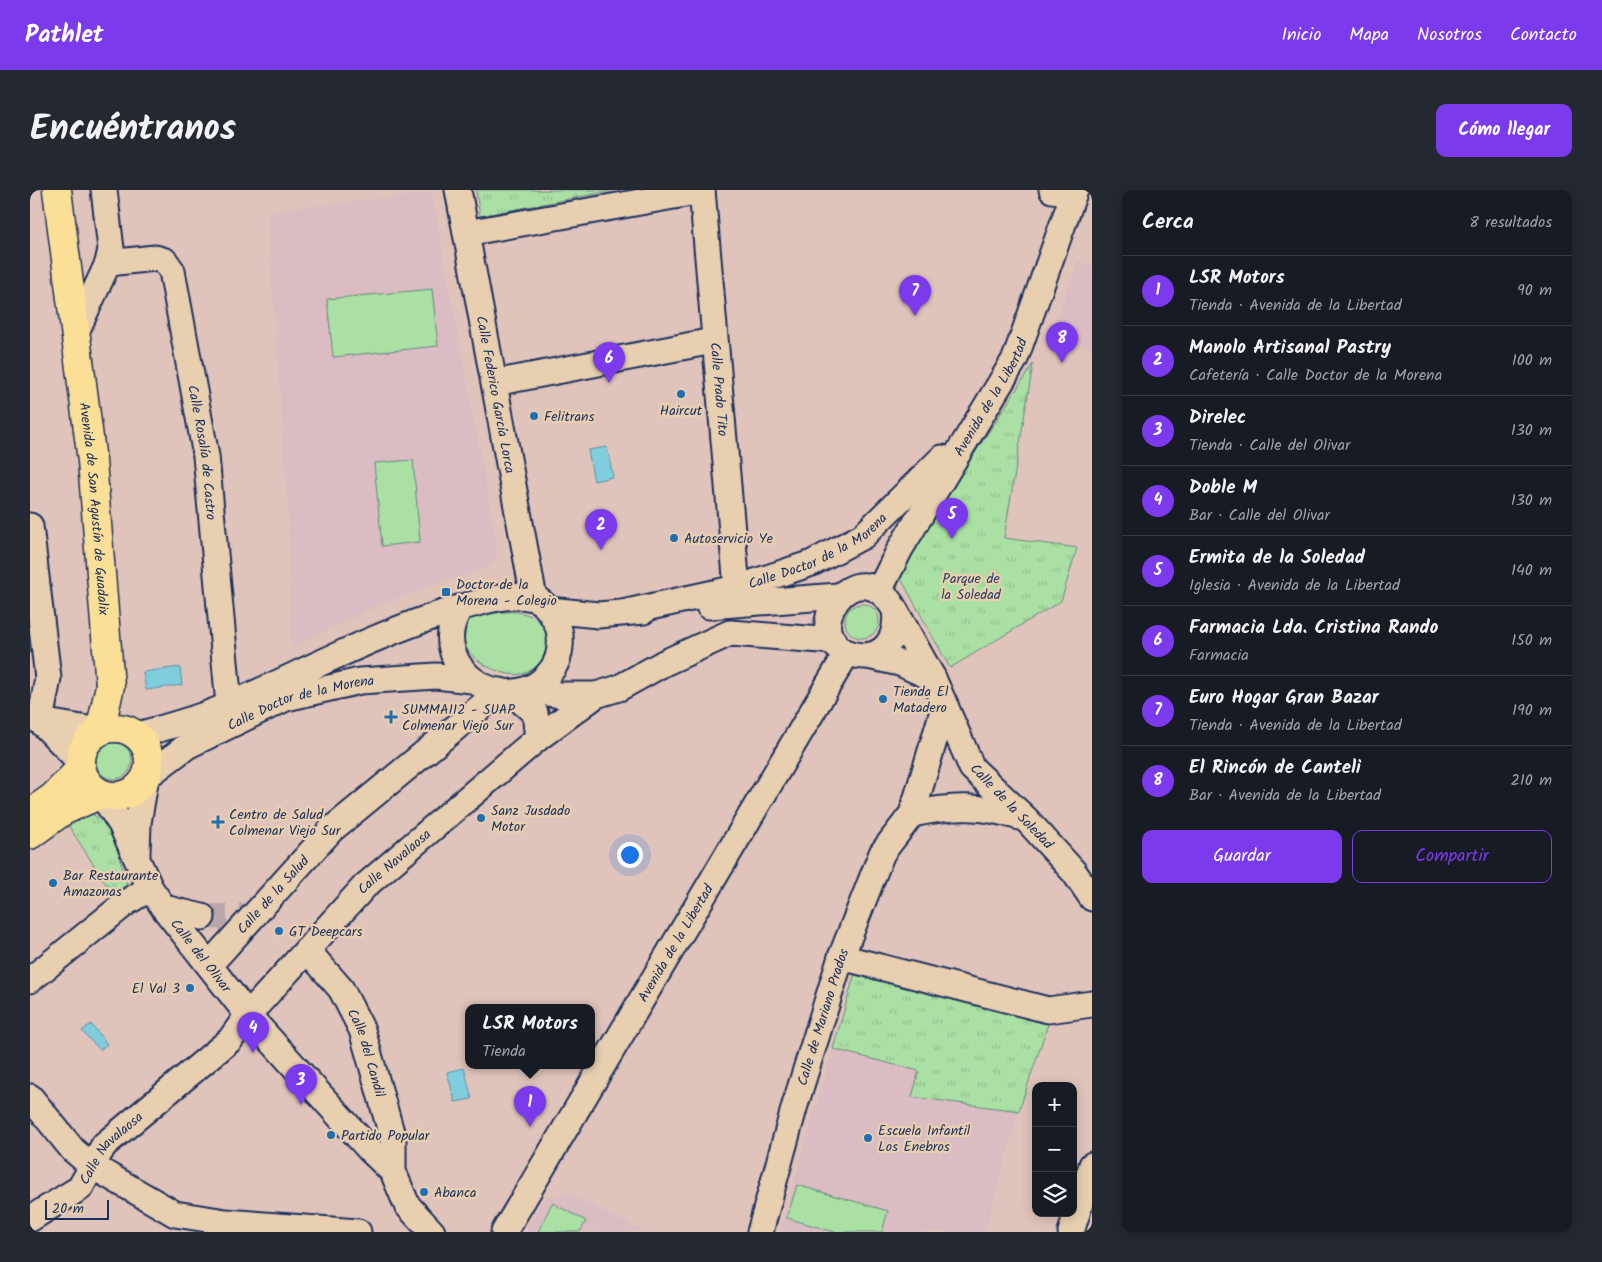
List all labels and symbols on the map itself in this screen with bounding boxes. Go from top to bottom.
pin: 7 [899,275,931,316]
street label: Calle Federico García Lorca [470,314,521,475]
pin: 8 [1046,322,1078,363]
street label: Avenida de la Libertad [949,334,1034,461]
street label: Calle Prado Tito [703,341,734,437]
pin: 6 [593,342,625,383]
street label: Calle Rosalía de Castro [181,383,222,521]
marker: Haircut [675,388,687,400]
place label: Haircut [660,400,703,422]
street label: Avenida de San Agustín de Guadalix [73,401,114,617]
place label: Felitrans [544,406,594,428]
marker: Felitrans [528,410,540,422]
pin: 5 [936,498,968,539]
street label: Calle Doctor de la Morena [745,508,893,596]
pin: 2 [585,509,617,550]
place label: Autoservicio Ye [684,528,774,550]
marker: Autoservicio Ye [668,532,680,544]
park label: Parque de la Soledad [941,568,1002,606]
place label: Doctor de la Morena - Colegio [456,574,557,612]
marker: Doctor de la Morena - Colegio [440,586,452,598]
street label: Calle Doctor de la Morena [224,670,375,737]
place label: Tienda El Matadero [893,681,949,719]
marker: Tienda El Matadero [877,693,889,705]
place label: SUMMA112 - SUAP Colmenar Viejo Sur [402,699,515,737]
marker: SUMMA112 - SUAP Colmenar Viejo Sur [384,710,398,724]
street label: Calle de la Soledad [964,759,1059,855]
place label: Sanz Jusdado Motor [491,800,570,838]
place label: Centro de Salud Colmenar Viejo Sur [229,804,342,842]
marker: Sanz Jusdado Motor [475,812,487,824]
marker: Centro de Salud Colmenar Viejo Sur [211,815,225,829]
street label: Calle Navalaosa [352,824,436,900]
your location [617,842,643,868]
street label: Calle de la Salud [232,850,316,939]
place label: Bar Restaurante Amazonas [63,865,159,903]
marker: Bar Restaurante Amazonas [47,877,59,889]
street label: Avenida de la Libertad [633,879,720,1007]
street label: Calle del Olivar [164,914,237,999]
place label: GT Deepcars [289,921,362,943]
marker: GT Deepcars [273,925,285,937]
street label: Calle de Mariano Prados [792,945,855,1088]
place label: El Val 3 [132,978,180,1000]
marker: El Val 3 [184,982,196,994]
street label: Calle del Candil [341,1005,391,1101]
pin: 4 [237,1012,269,1053]
pin: 3 [285,1064,317,1105]
pin: 1 [514,1086,546,1127]
street label: Calle Navalaosa [74,1107,148,1189]
place label: Escuela Infantil Los Enebros [878,1120,971,1158]
place label: Partido Popular [341,1125,431,1147]
marker: Partido Popular [325,1129,337,1141]
marker: Escuela Infantil Los Enebros [862,1132,874,1144]
place label: Abanca [434,1182,477,1204]
marker: Abanca [418,1186,430,1198]
scale bar [45,1197,109,1220]

